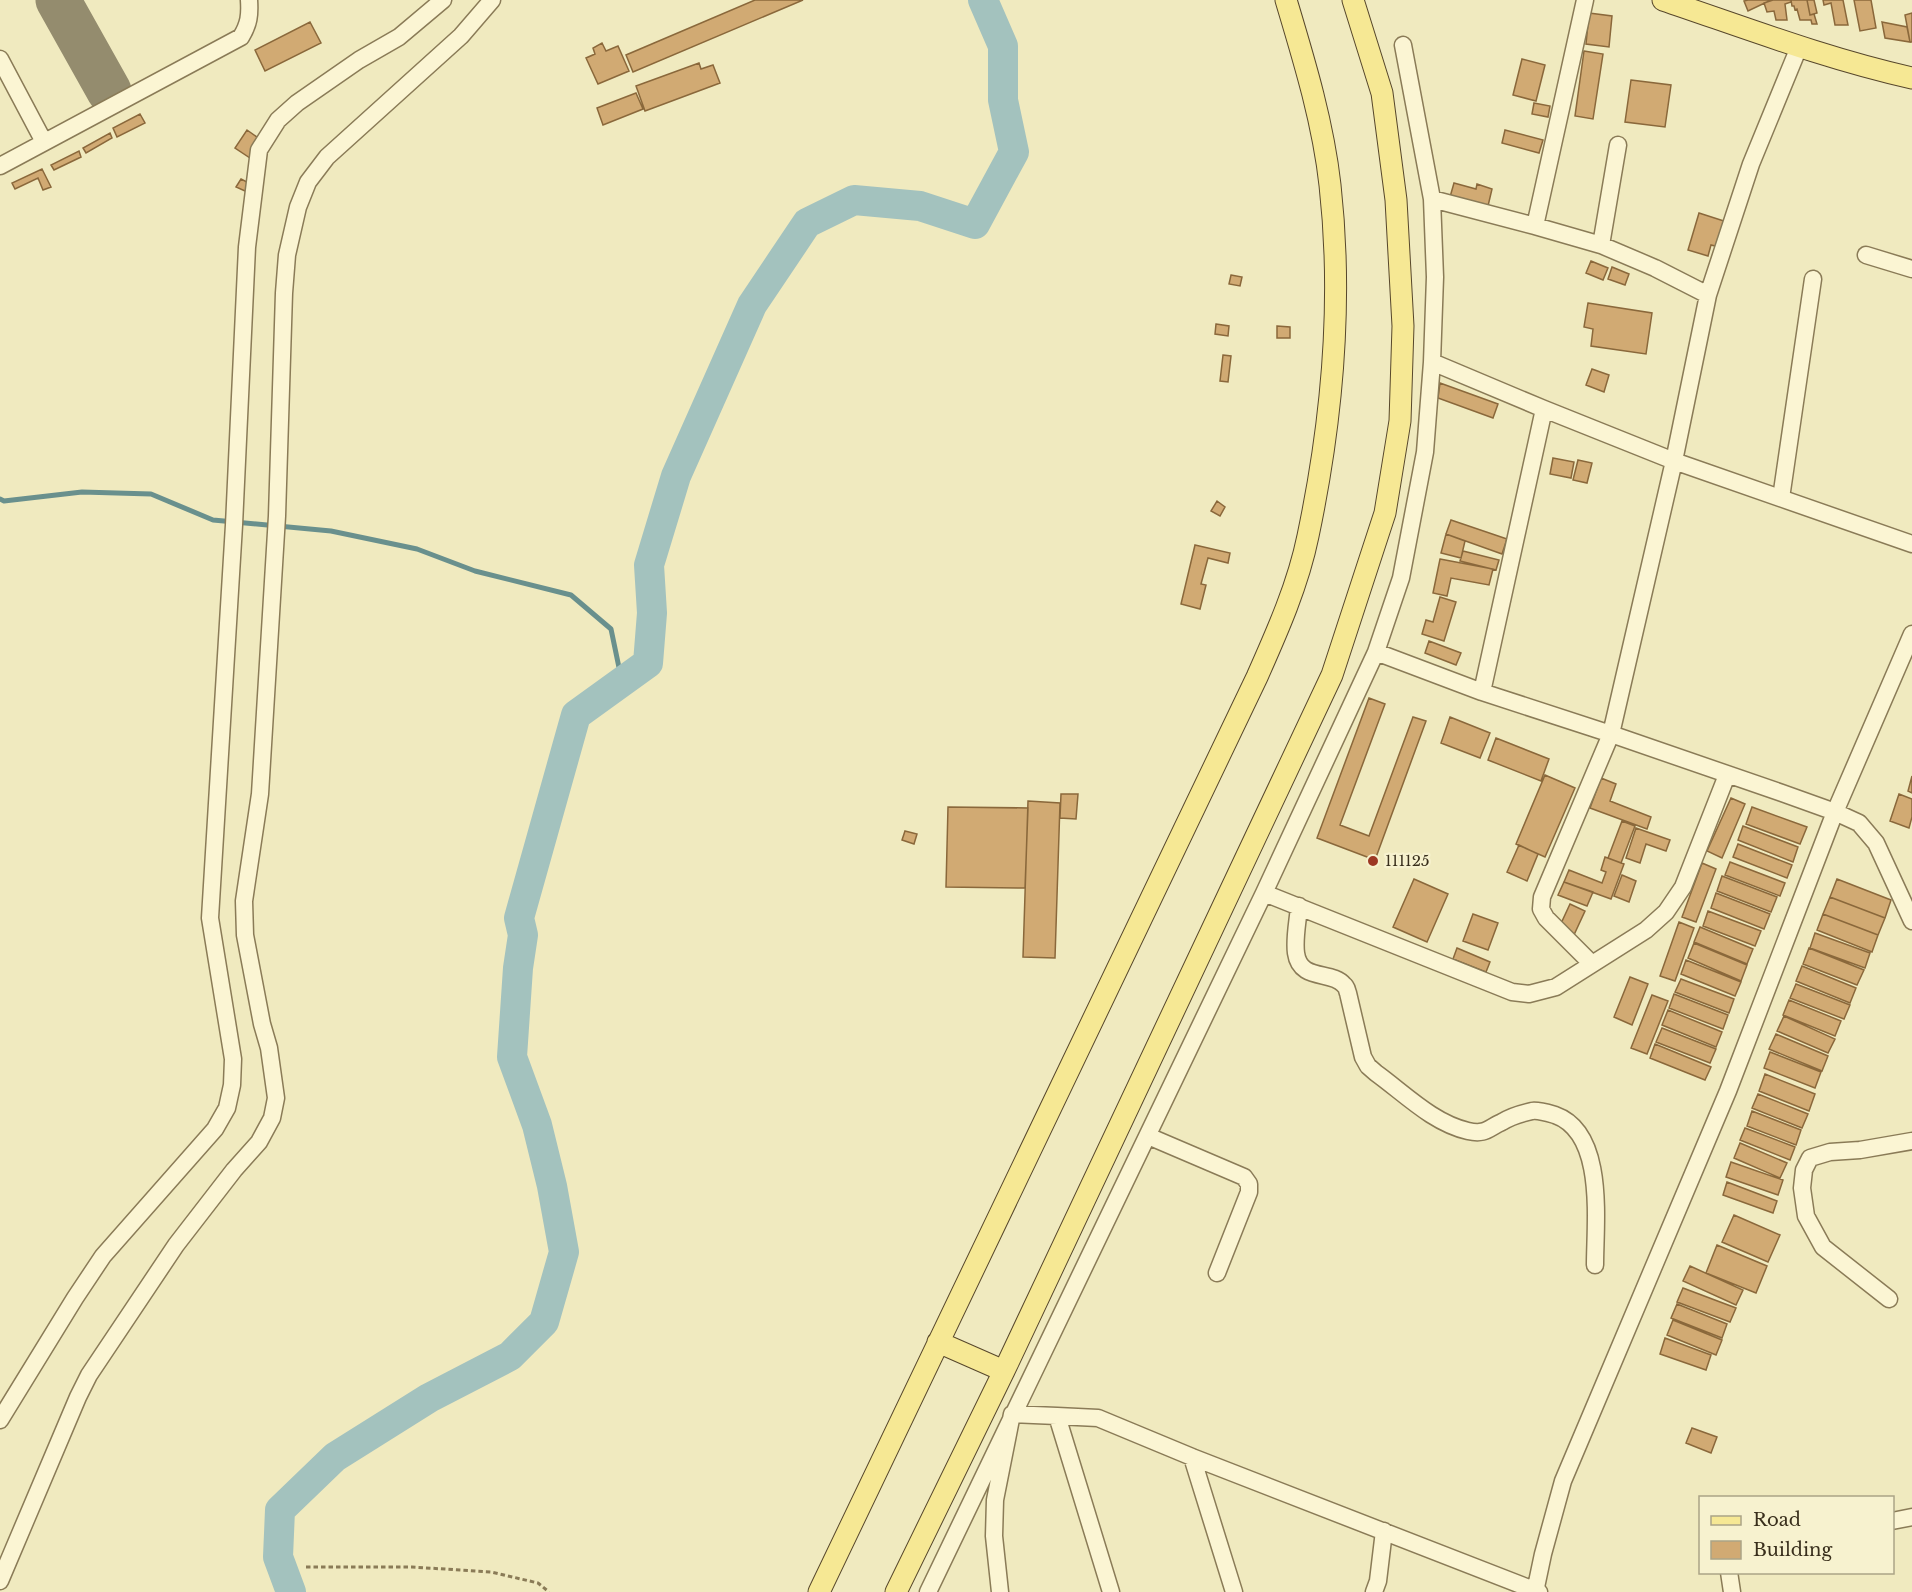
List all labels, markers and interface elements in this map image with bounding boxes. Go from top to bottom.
place label: 111125 [1385,851,1430,870]
marker: 111125 [1366,854,1380,868]
legend [1699,1496,1894,1574]
text: Road [1753,1509,1801,1531]
text: Building [1753,1539,1832,1561]

